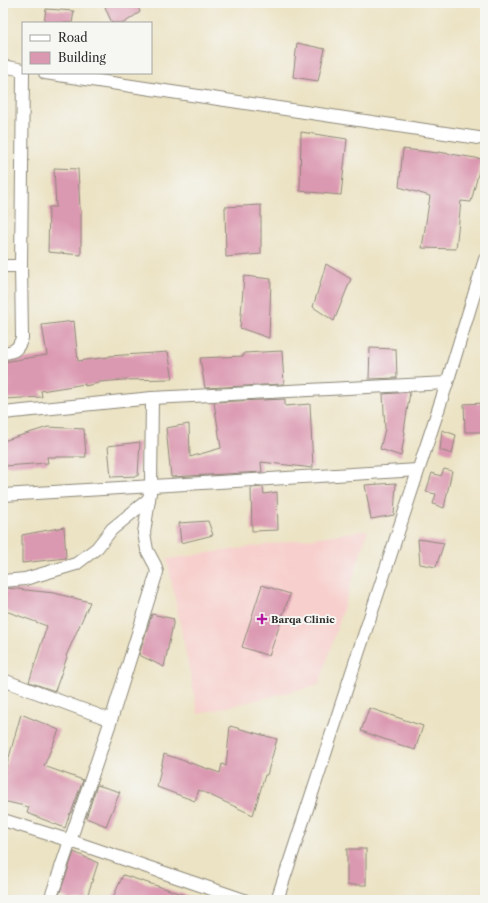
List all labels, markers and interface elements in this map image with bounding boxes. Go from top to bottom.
legend [22,22,152,74]
text: Road [58,30,88,45]
text: Building [58,50,106,65]
marker: Barqa Clinic [256,613,268,625]
place label: Barqa Clinic [271,613,335,626]

